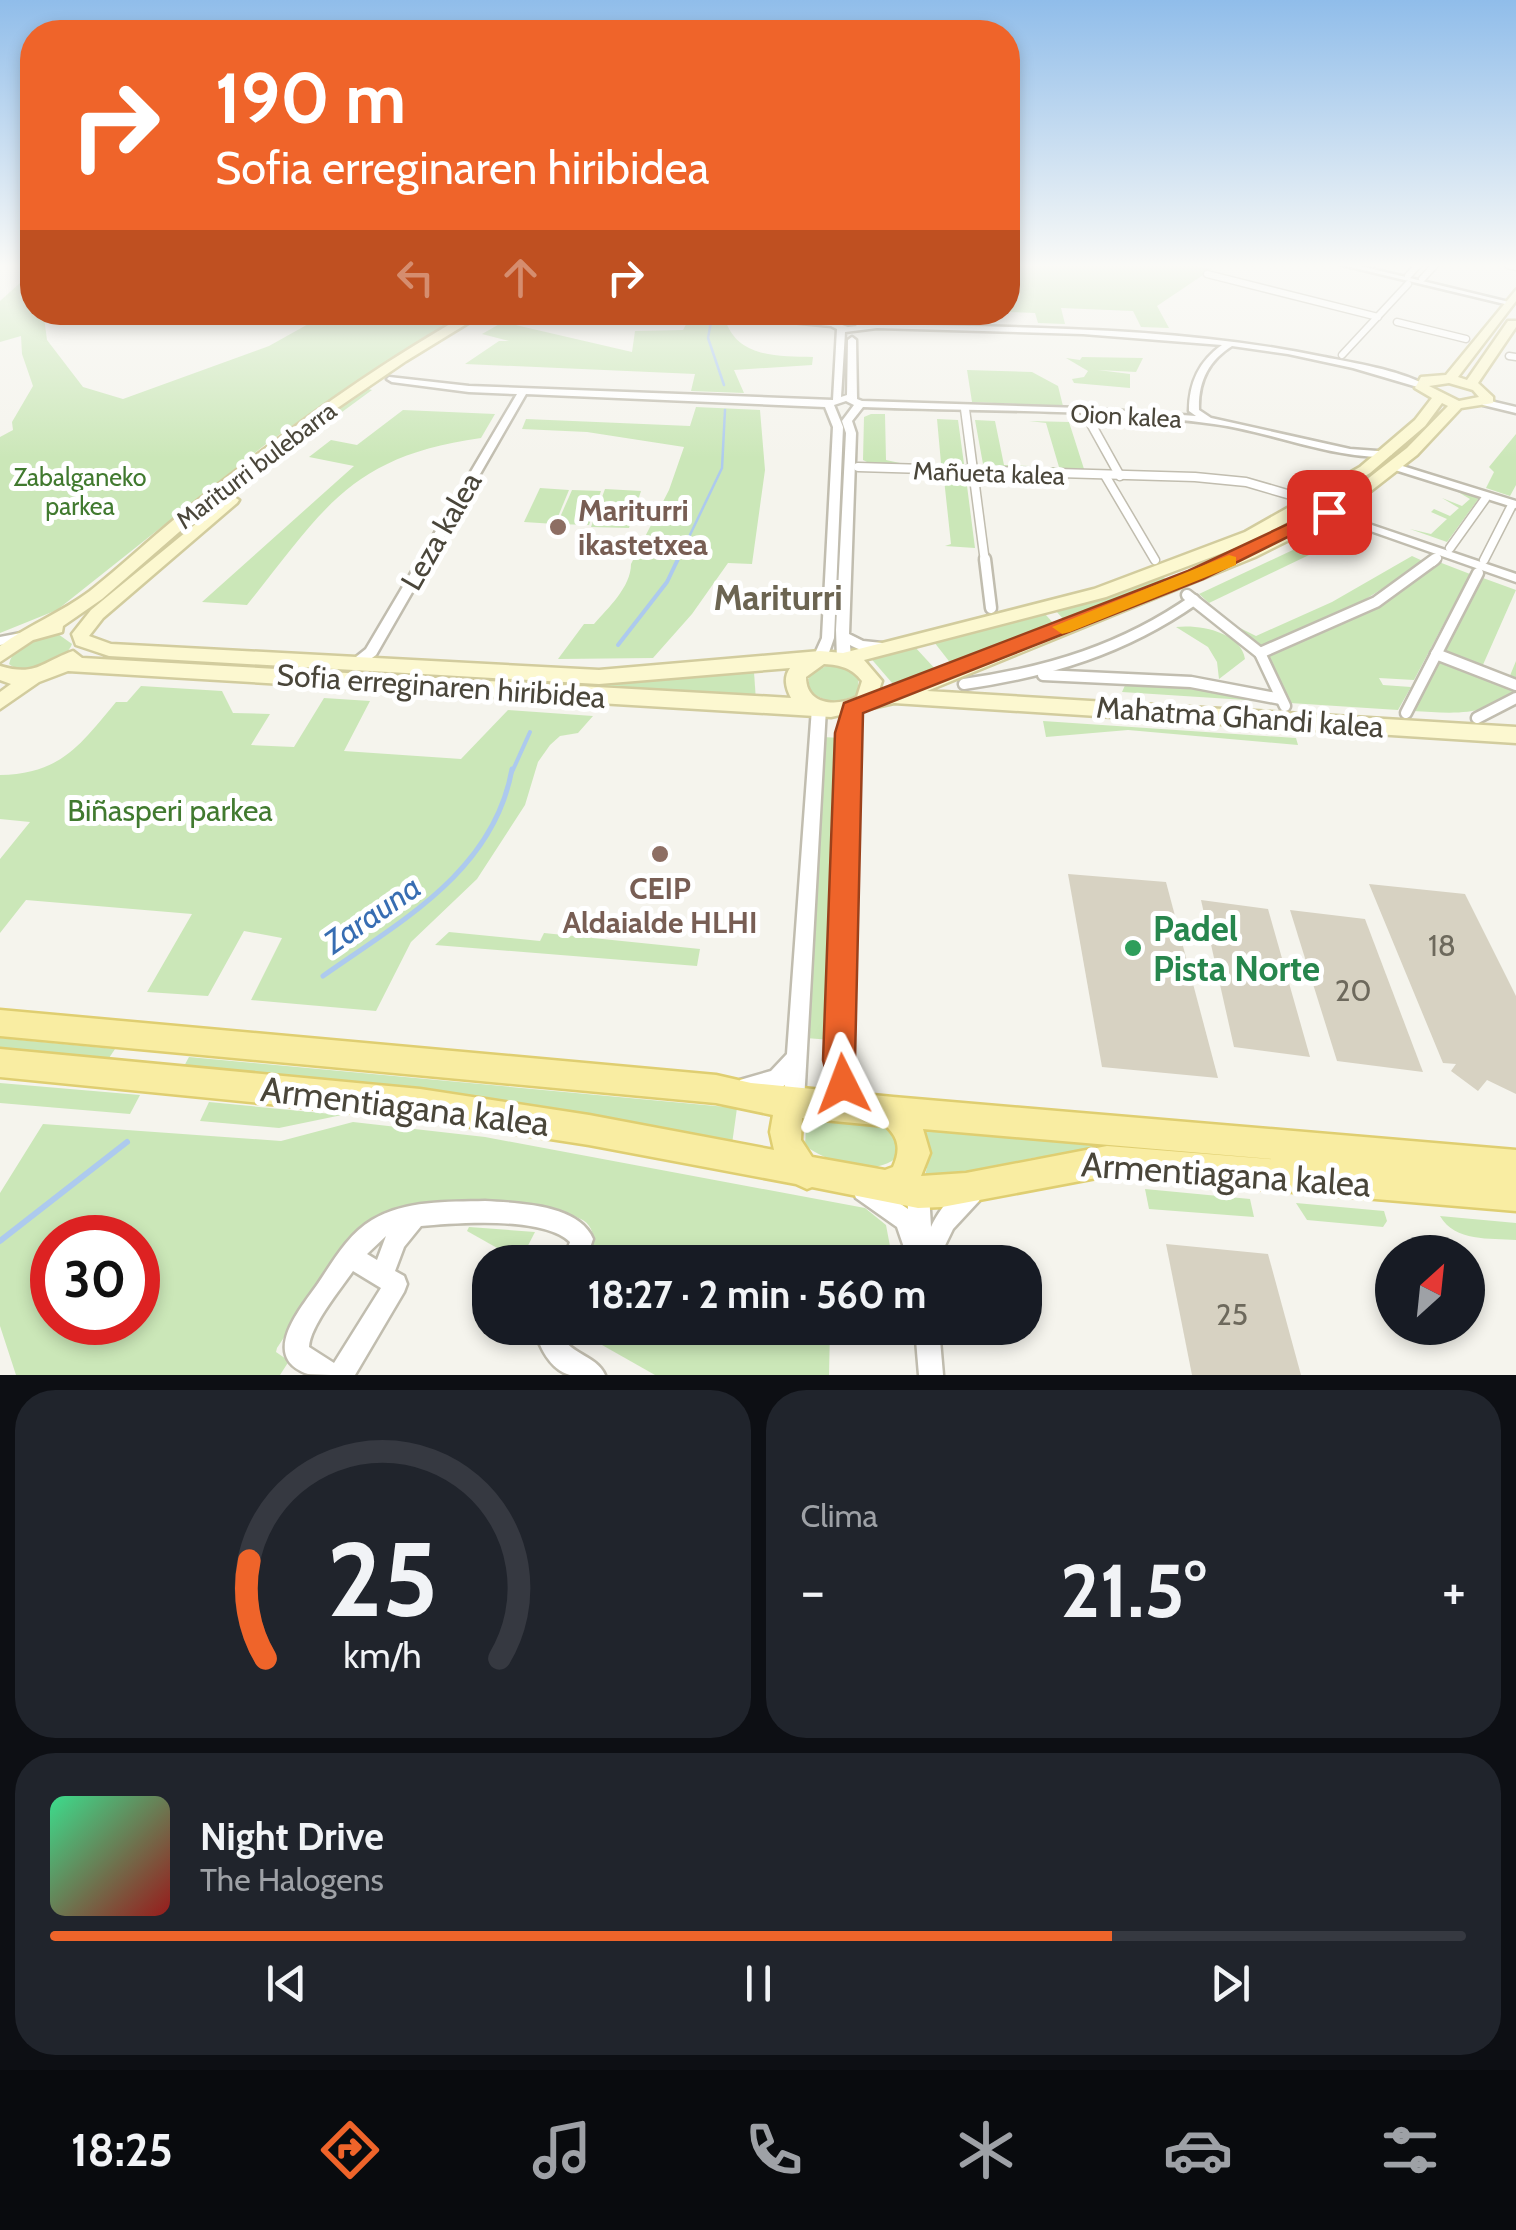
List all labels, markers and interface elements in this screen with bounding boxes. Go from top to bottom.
text: 190 m [215,55,406,141]
icon: right [50,60,180,190]
text: Sofia erreginaren hiribidea [215,141,709,195]
icon: left [388,250,443,305]
icon: ahead [493,250,548,305]
icon: right [598,250,653,305]
street label: Mariturri bulebarra [170,395,342,535]
street label: Oion kalea [1070,398,1182,434]
street label: Mañueta kalea [913,455,1065,491]
park label: Zabalganeko parkea [14,462,146,521]
street label: Leza kalea [393,465,490,596]
pin [1287,470,1372,555]
icon: arrive [1302,485,1357,540]
place label: Mariturri ikastetxea [578,492,708,563]
marker: Mariturri ikastetxea [547,516,569,538]
district label: Mariturri [713,576,843,619]
street label: Sofia erreginaren hiribidea [275,656,607,716]
street label: Mahatma Ghandi kalea [1095,688,1386,746]
park label: Biñasperi parkea [67,792,273,829]
marker: CEIP Aldaialde HLHI [649,843,671,865]
water label: Zarauna [314,867,428,962]
place label: CEIP Aldaialde HLHI [563,870,757,941]
place label: Padel Pista Norte [1153,907,1320,990]
house number: 18 [1428,927,1456,964]
marker: Padel Pista Norte [1122,937,1144,959]
house number: 20 [1335,972,1371,1009]
position arrow [791,1032,895,1136]
street label: Armentiagana kalea [258,1067,552,1145]
street label: Armentiagana kalea [1080,1142,1372,1206]
speed limit sign: 30 [30,1215,160,1345]
north arrow [1375,1235,1485,1345]
map controls [1375,1235,1485,1345]
text: 18:27 · 2 min · 560 m [588,1271,926,1318]
house number: 25 [1216,1296,1248,1333]
text: Clima [801,1496,878,1535]
text: 25 [327,1516,438,1642]
text: 21.5° [1060,1545,1206,1636]
text: − [801,1557,825,1624]
text: + [1442,1557,1466,1624]
text: km/h [344,1634,422,1677]
text: Night Drive [200,1813,384,1860]
text: The Halogens [200,1860,384,1899]
icon: previous [259,1956,314,2011]
icon: pause [731,1956,786,2011]
icon: next [1203,1956,1258,2011]
icon: directions [315,2115,385,2185]
icon: music [527,2115,597,2185]
icon: phone [739,2115,809,2185]
icon: climate [951,2115,1021,2185]
icon: car [1163,2115,1233,2185]
icon: filters [1375,2115,1445,2185]
text: 18:25 [71,2123,173,2177]

